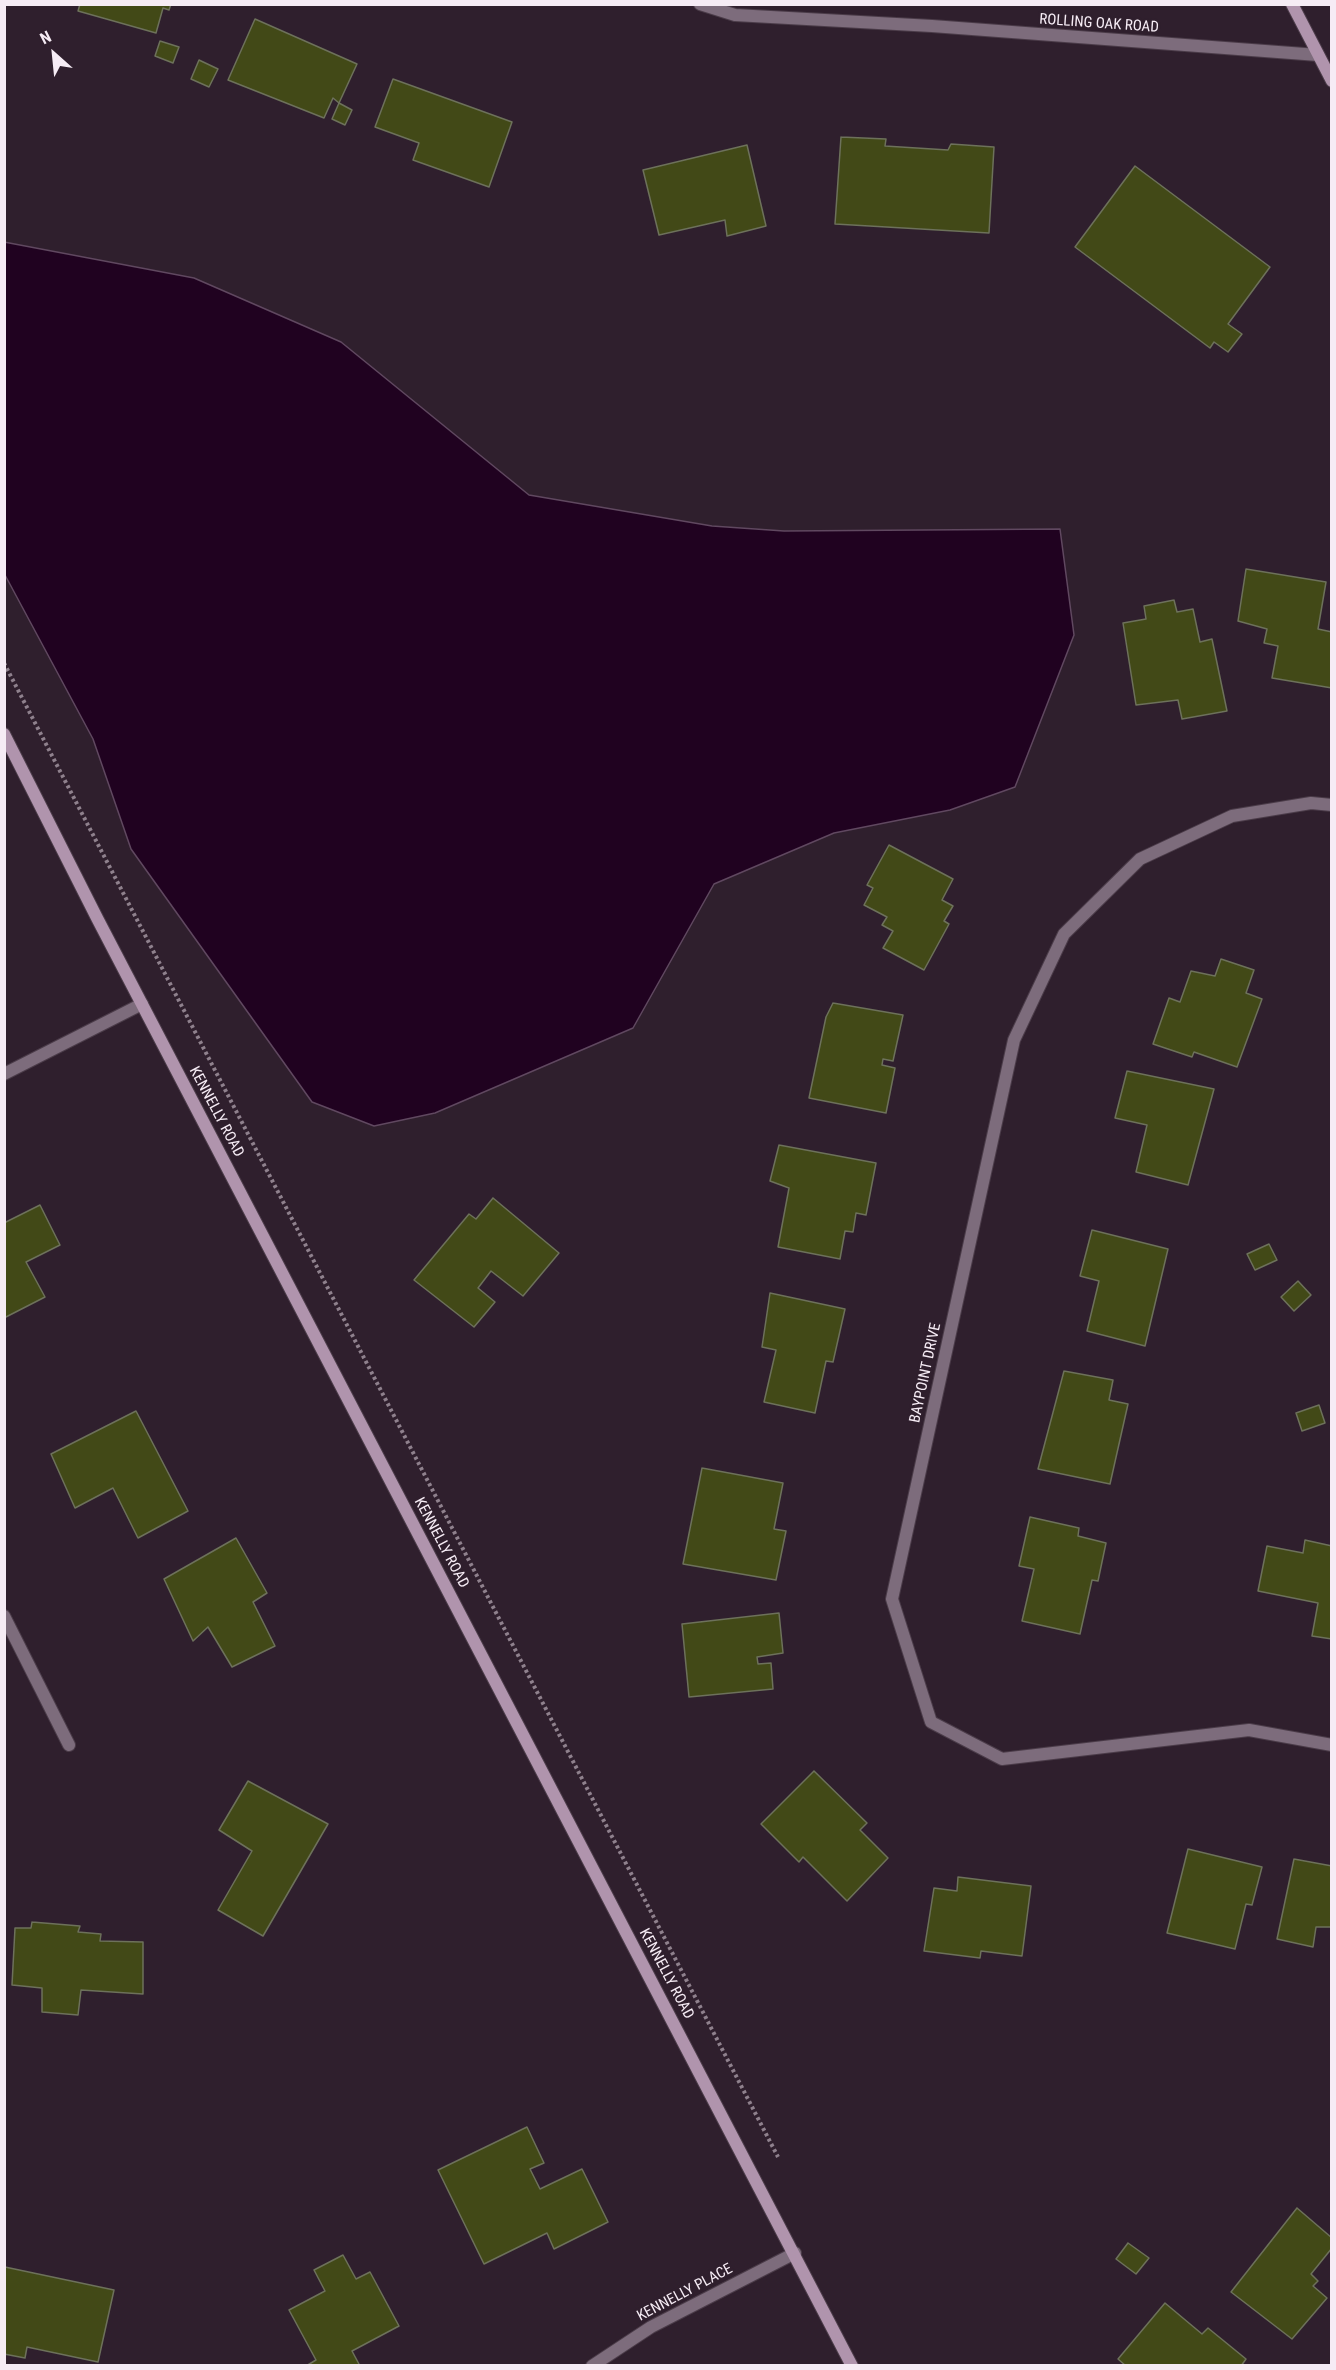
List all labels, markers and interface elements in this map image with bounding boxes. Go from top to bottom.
street label: ROLLING OAK ROAD [1039,11,1159,37]
north arrow [24,24,84,84]
text: N [37,27,54,48]
street label: KENNELLY ROAD [185,1064,247,1160]
street label: BAYPOINT DRIVE [907,1321,945,1425]
street label: KENNELLY ROAD [410,1495,472,1591]
street label: KENNELLY ROAD [635,1926,697,2022]
street label: KENNELLY PLACE [634,2260,736,2326]

